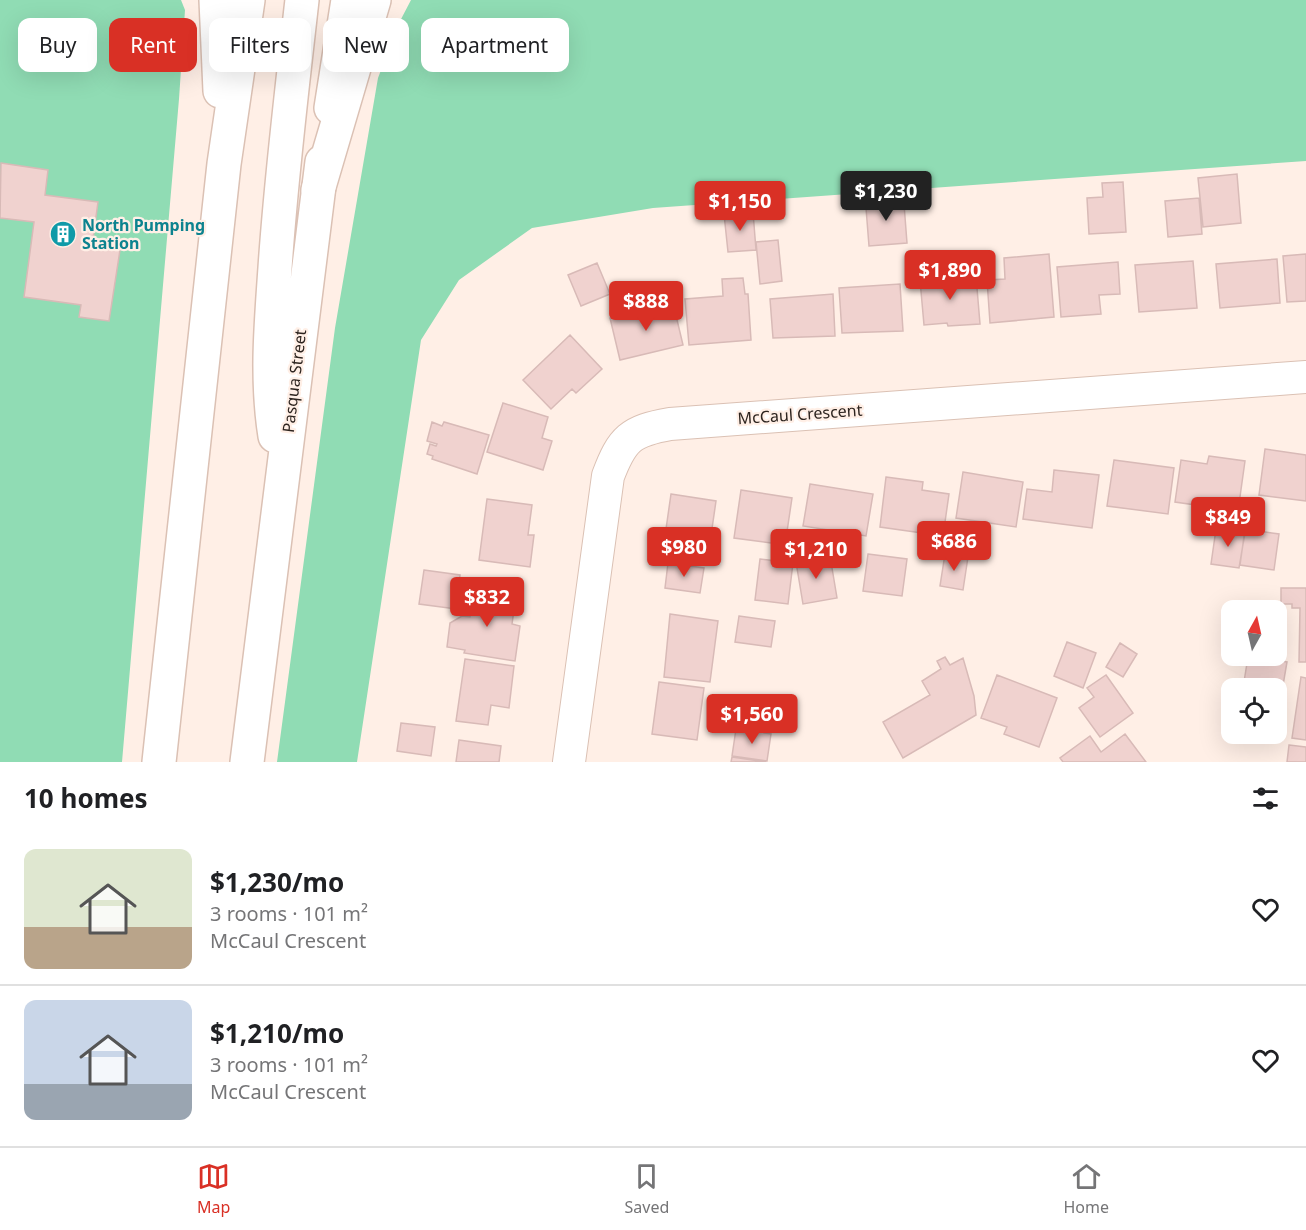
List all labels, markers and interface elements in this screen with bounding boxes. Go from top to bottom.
chip: Buy [18,18,97,72]
chip: Rent [109,18,197,72]
chip: Filters [209,18,311,72]
chip: New [323,18,409,72]
chip: Apartment [421,18,569,72]
pin: $1,230 [837,171,935,222]
text: $1,230 [855,177,917,204]
pin: $1,150 [691,181,789,232]
text: $1,150 [709,187,771,214]
place label: North Pumping Station [82,214,205,254]
building icon: North Pumping Station [48,219,78,249]
pin: $1,890 [901,250,999,301]
text: $1,890 [919,256,981,283]
pin: $888 [610,281,682,332]
text: $888 [623,287,669,314]
street label: Pasqua Street [277,328,311,434]
street label: McCaul Crescent [737,399,863,429]
pin: $849 [1192,497,1264,548]
text: $849 [1205,503,1251,530]
pin: $686 [918,521,990,572]
pin: $980 [648,527,720,578]
text: $686 [931,527,977,554]
pin: $1,210 [767,529,865,580]
text: $980 [661,533,707,560]
text: $1,210 [785,535,847,562]
pin: $832 [451,577,523,628]
text: $832 [464,583,510,610]
north arrow [1221,600,1287,666]
map controls [1221,600,1287,744]
button: locate [1221,678,1287,744]
pin: $1,560 [703,694,801,745]
text: $1,560 [721,700,783,727]
text: 10 homes [24,780,148,816]
icon: filters [1249,782,1282,815]
text: $1,230/mo [210,864,344,900]
icon: home [72,873,144,945]
icon: heart [1249,893,1282,926]
text: 3 rooms · 101 m² [210,900,368,927]
text: McCaul Crescent [210,927,366,954]
text: $1,210/mo [210,1015,344,1051]
icon: home [72,1024,144,1096]
icon: heart [1249,1044,1282,1077]
text: 3 rooms · 101 m² [210,1051,368,1078]
text: McCaul Crescent [210,1078,366,1105]
tab: Map [197,1160,230,1218]
tab: Saved [625,1160,669,1218]
tab: Home [1063,1160,1109,1218]

